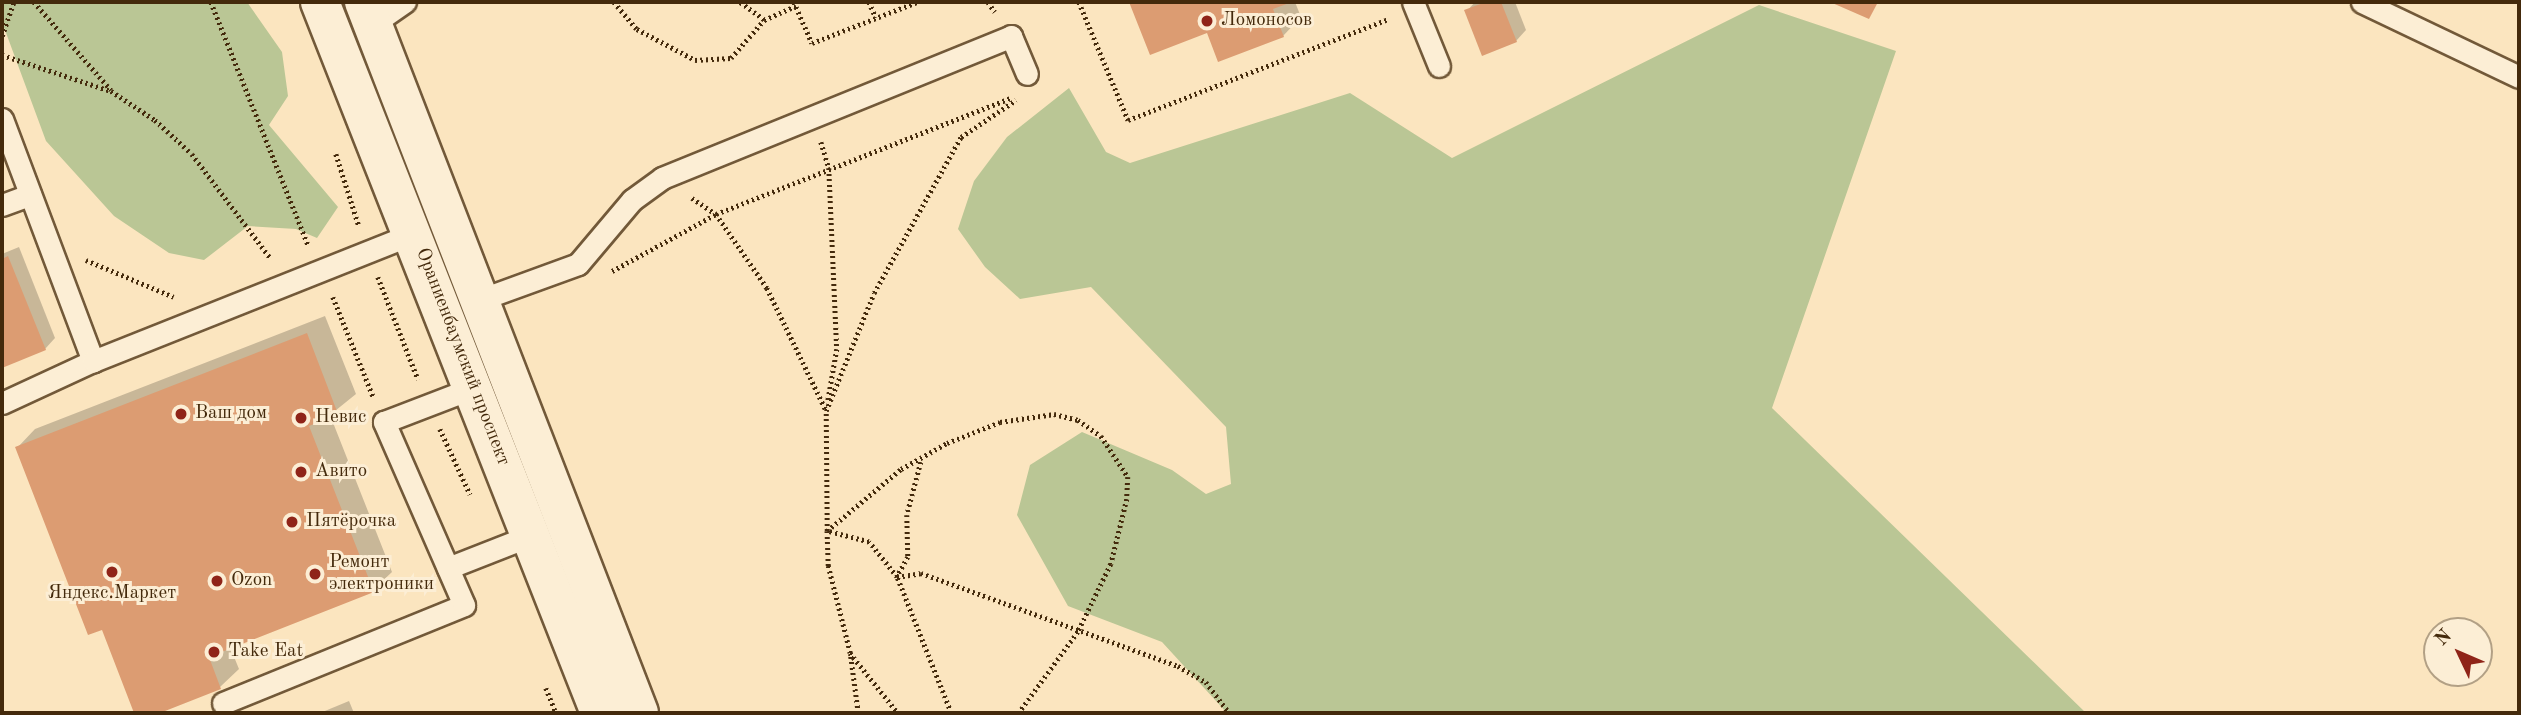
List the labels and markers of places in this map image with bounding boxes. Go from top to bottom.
place label: Ломоносов [1221,10,1312,32]
marker: Ломоносов [1199,13,1215,29]
place label: Ваш дом [195,403,267,425]
marker: Ваш дом [173,406,189,422]
place label: Невис [315,407,366,429]
marker: Невис [293,410,309,426]
place label: Авито [315,461,367,483]
marker: Авито [293,464,309,480]
place label: Пятёрочка [306,511,396,533]
marker: Пятёрочка [284,514,300,530]
place label: Ремонт электроники [329,552,434,596]
marker: Яндекс.Маркет [104,564,120,580]
marker: Ремонт электроники [307,566,323,582]
place label: Ozon [231,570,272,592]
marker: Ozon [209,573,225,589]
place label: Яндекс.Маркет [48,583,176,605]
place label: Take Eat [228,641,303,663]
marker: Take Eat [206,644,222,660]

